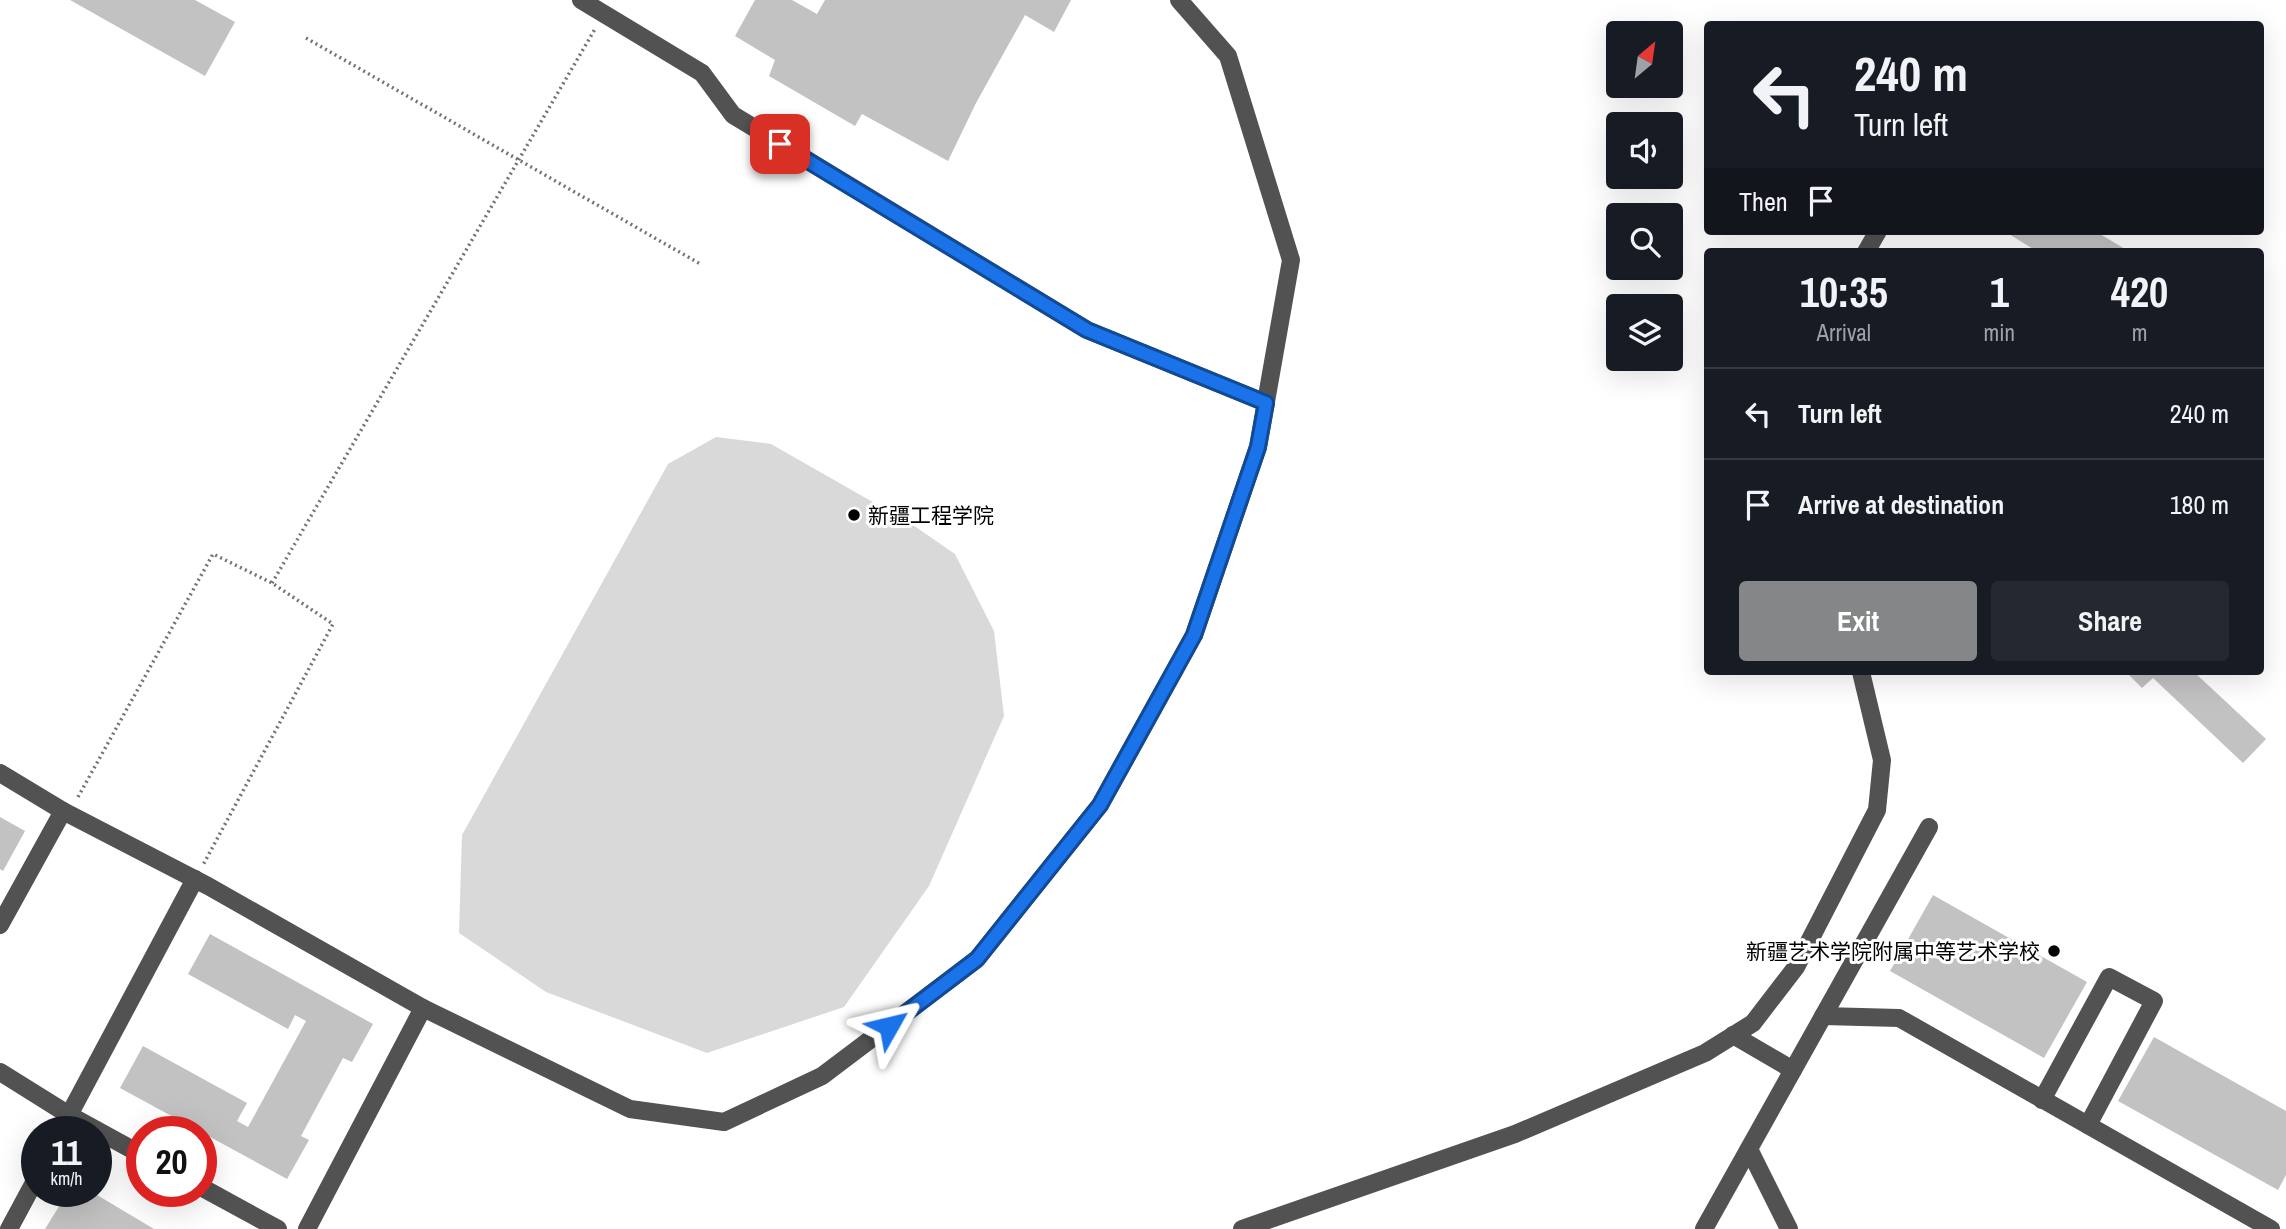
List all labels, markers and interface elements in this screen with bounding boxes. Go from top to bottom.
north arrow [1606,21,1684,98]
map controls [1606,21,1683,371]
text: 240 m [1854,40,1968,106]
icon: left [1739,49,1830,140]
text: Turn left [1854,103,1948,146]
button: sound [1606,112,1683,189]
pin [750,114,810,174]
icon: arrive [761,125,799,163]
icon: arrive [1802,182,1840,220]
text: Then [1739,184,1788,219]
button: search [1606,203,1683,280]
text: 10:35 [1800,264,1888,320]
text: 1 [1990,264,2009,320]
text: 420 [2111,264,2168,320]
button: layers [1606,294,1683,371]
text: Arrival [1817,317,1871,348]
text: min [1984,317,2015,348]
text: m [2132,317,2147,348]
icon: left [1739,395,1777,433]
text: Turn left [1798,396,1882,431]
text: 240 m [2170,396,2229,431]
icon: arrive [1739,486,1777,524]
text: Arrive at destination [1798,487,2004,522]
text: 180 m [2170,487,2229,522]
place label: 新疆工程学院 [868,501,994,530]
marker: 新疆工程学院 [846,507,862,523]
button: Exit [1739,581,1977,661]
button: Share [1991,581,2229,661]
place label: 新疆艺术学院附属中等艺术学校 [1746,937,2040,966]
marker: 新疆艺术学院附属中等艺术学校 [2046,943,2062,959]
position arrow [852,989,926,1063]
speed limit sign: 20 [126,1116,217,1207]
text: 11 [51,1129,82,1176]
text: km/h [51,1166,83,1191]

